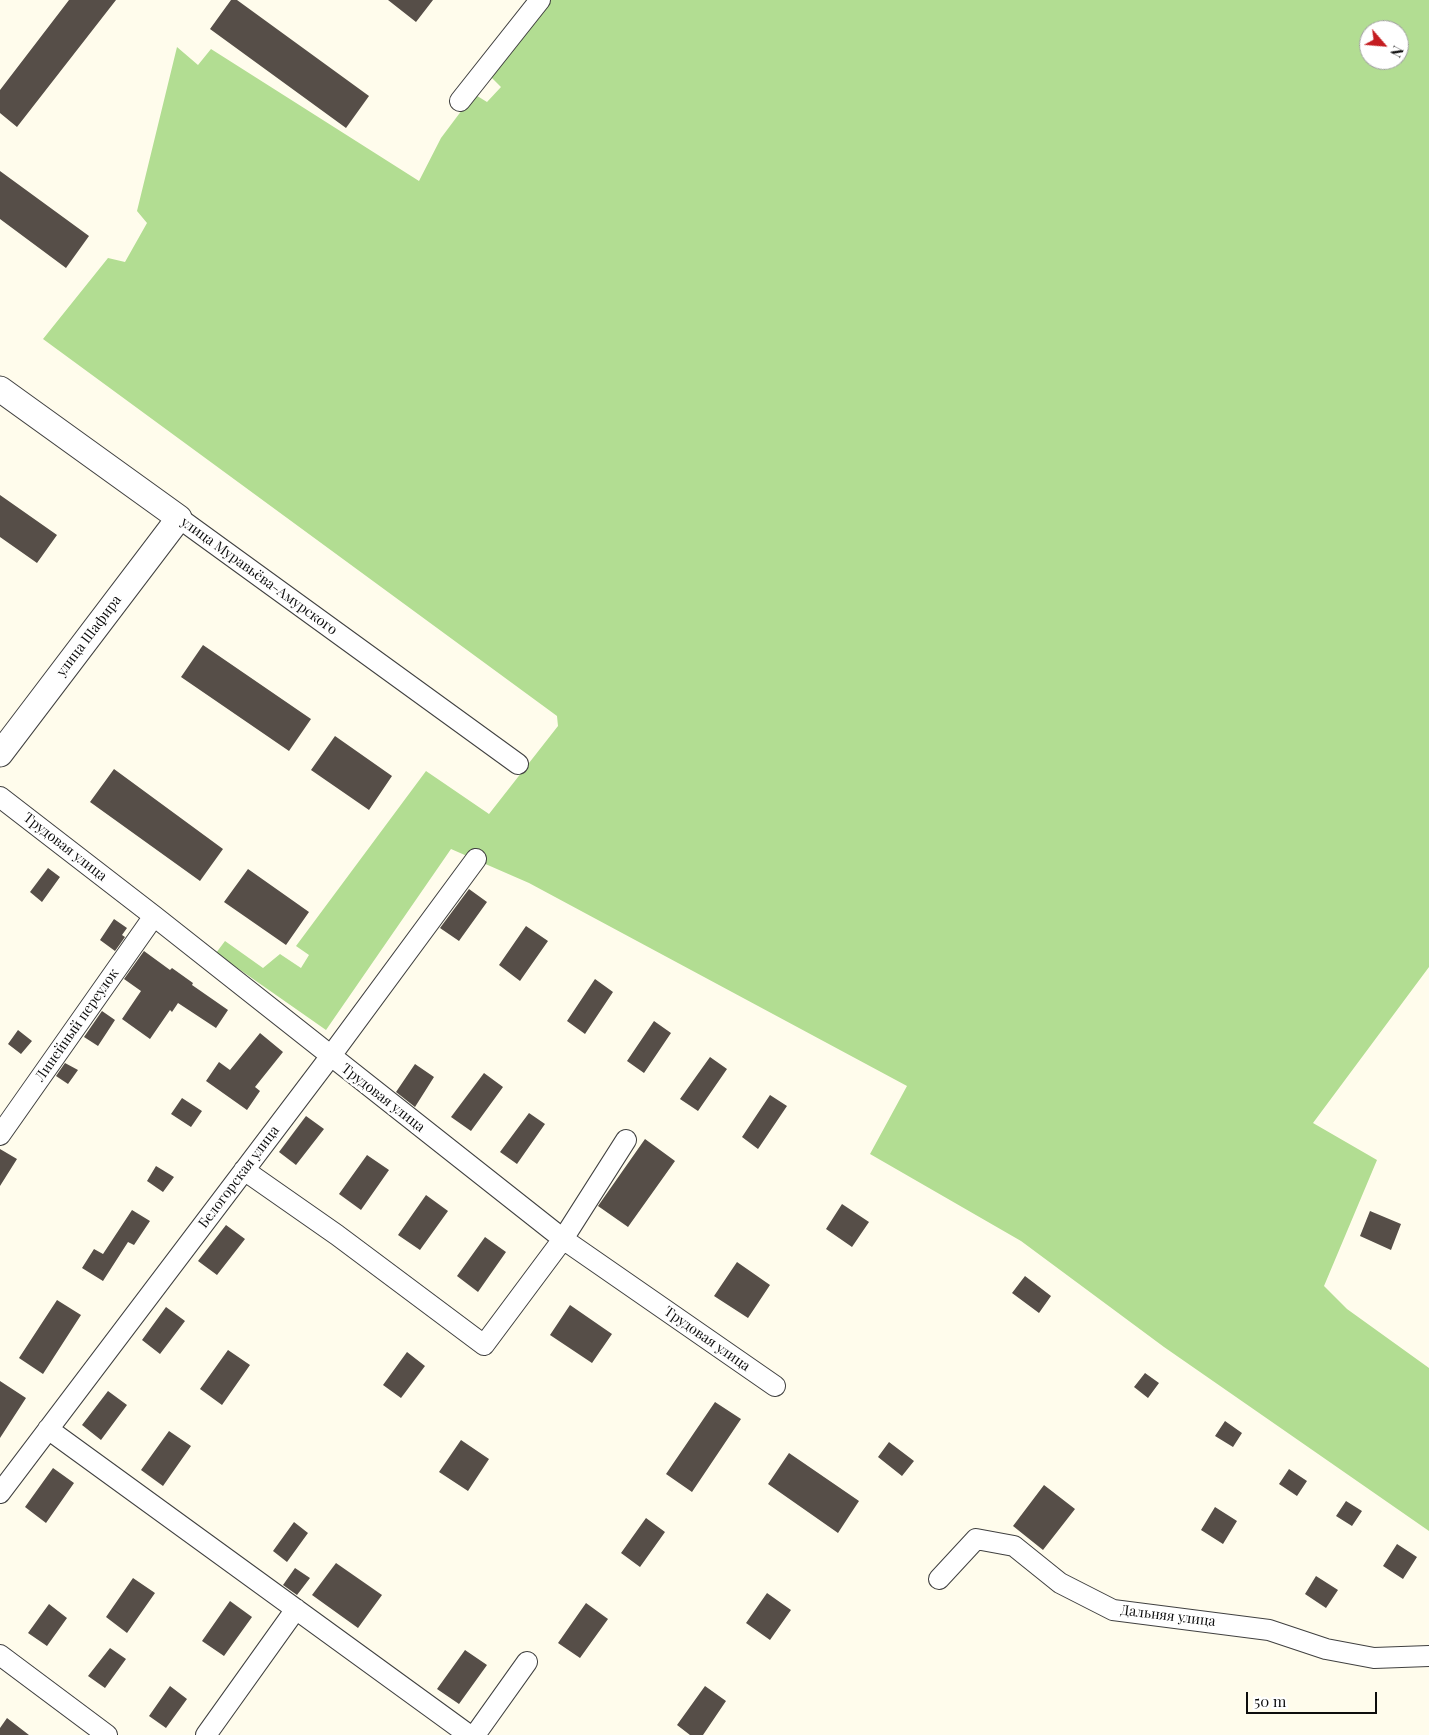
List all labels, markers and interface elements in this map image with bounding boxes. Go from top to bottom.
north arrow [1359,20,1409,70]
text: N [1386,43,1408,60]
street label: улица Муравьёва-Амурского [177,514,341,638]
street label: улица Шафира [53,592,125,680]
street label: Трудовая улица [20,809,110,885]
street label: Линейный переулок [32,965,122,1085]
street label: Трудовая улица [338,1060,428,1136]
street label: Белогорская улица [195,1123,283,1231]
street label: Трудовая улица [661,1303,753,1375]
street label: Дальняя улица [1119,1602,1217,1630]
scale bar [1249,1682,1380,1714]
text: 50 m [1254,1691,1286,1711]

